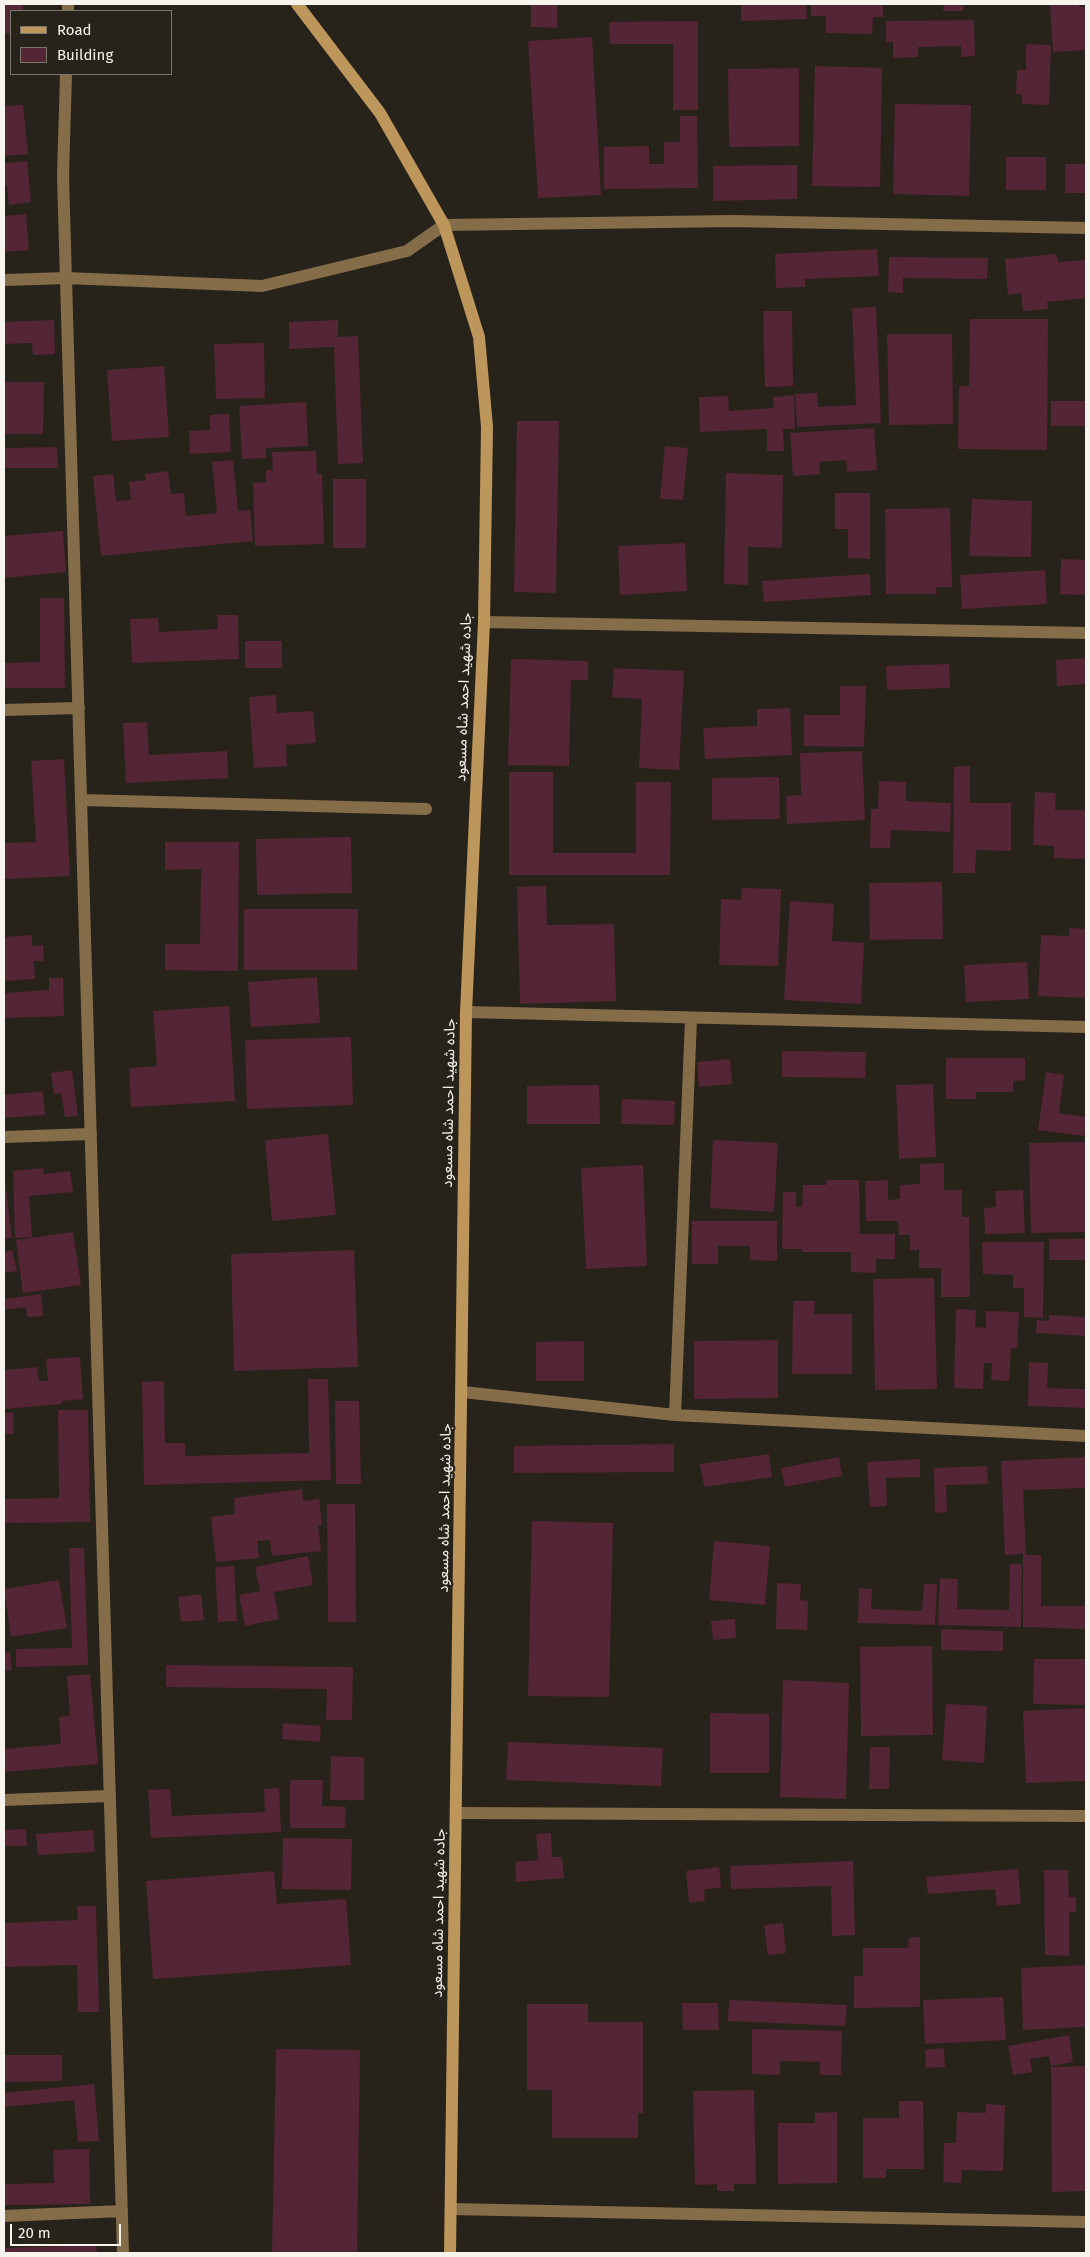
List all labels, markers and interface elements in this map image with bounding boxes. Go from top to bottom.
legend [10,10,172,75]
text: Road [57,21,92,39]
text: Building [57,46,113,64]
street label: جاده شهيد احمد شاه مسعود [452,612,476,782]
street label: جاده شهيد احمد شاه مسعود [439,1018,459,1188]
street label: جاده شهيد احمد شاه مسعود [435,1423,455,1593]
street label: جاده شهيد احمد شاه مسعود [429,1828,449,1998]
scale bar [12,2214,124,2246]
text: 20 m [18,2224,51,2242]

